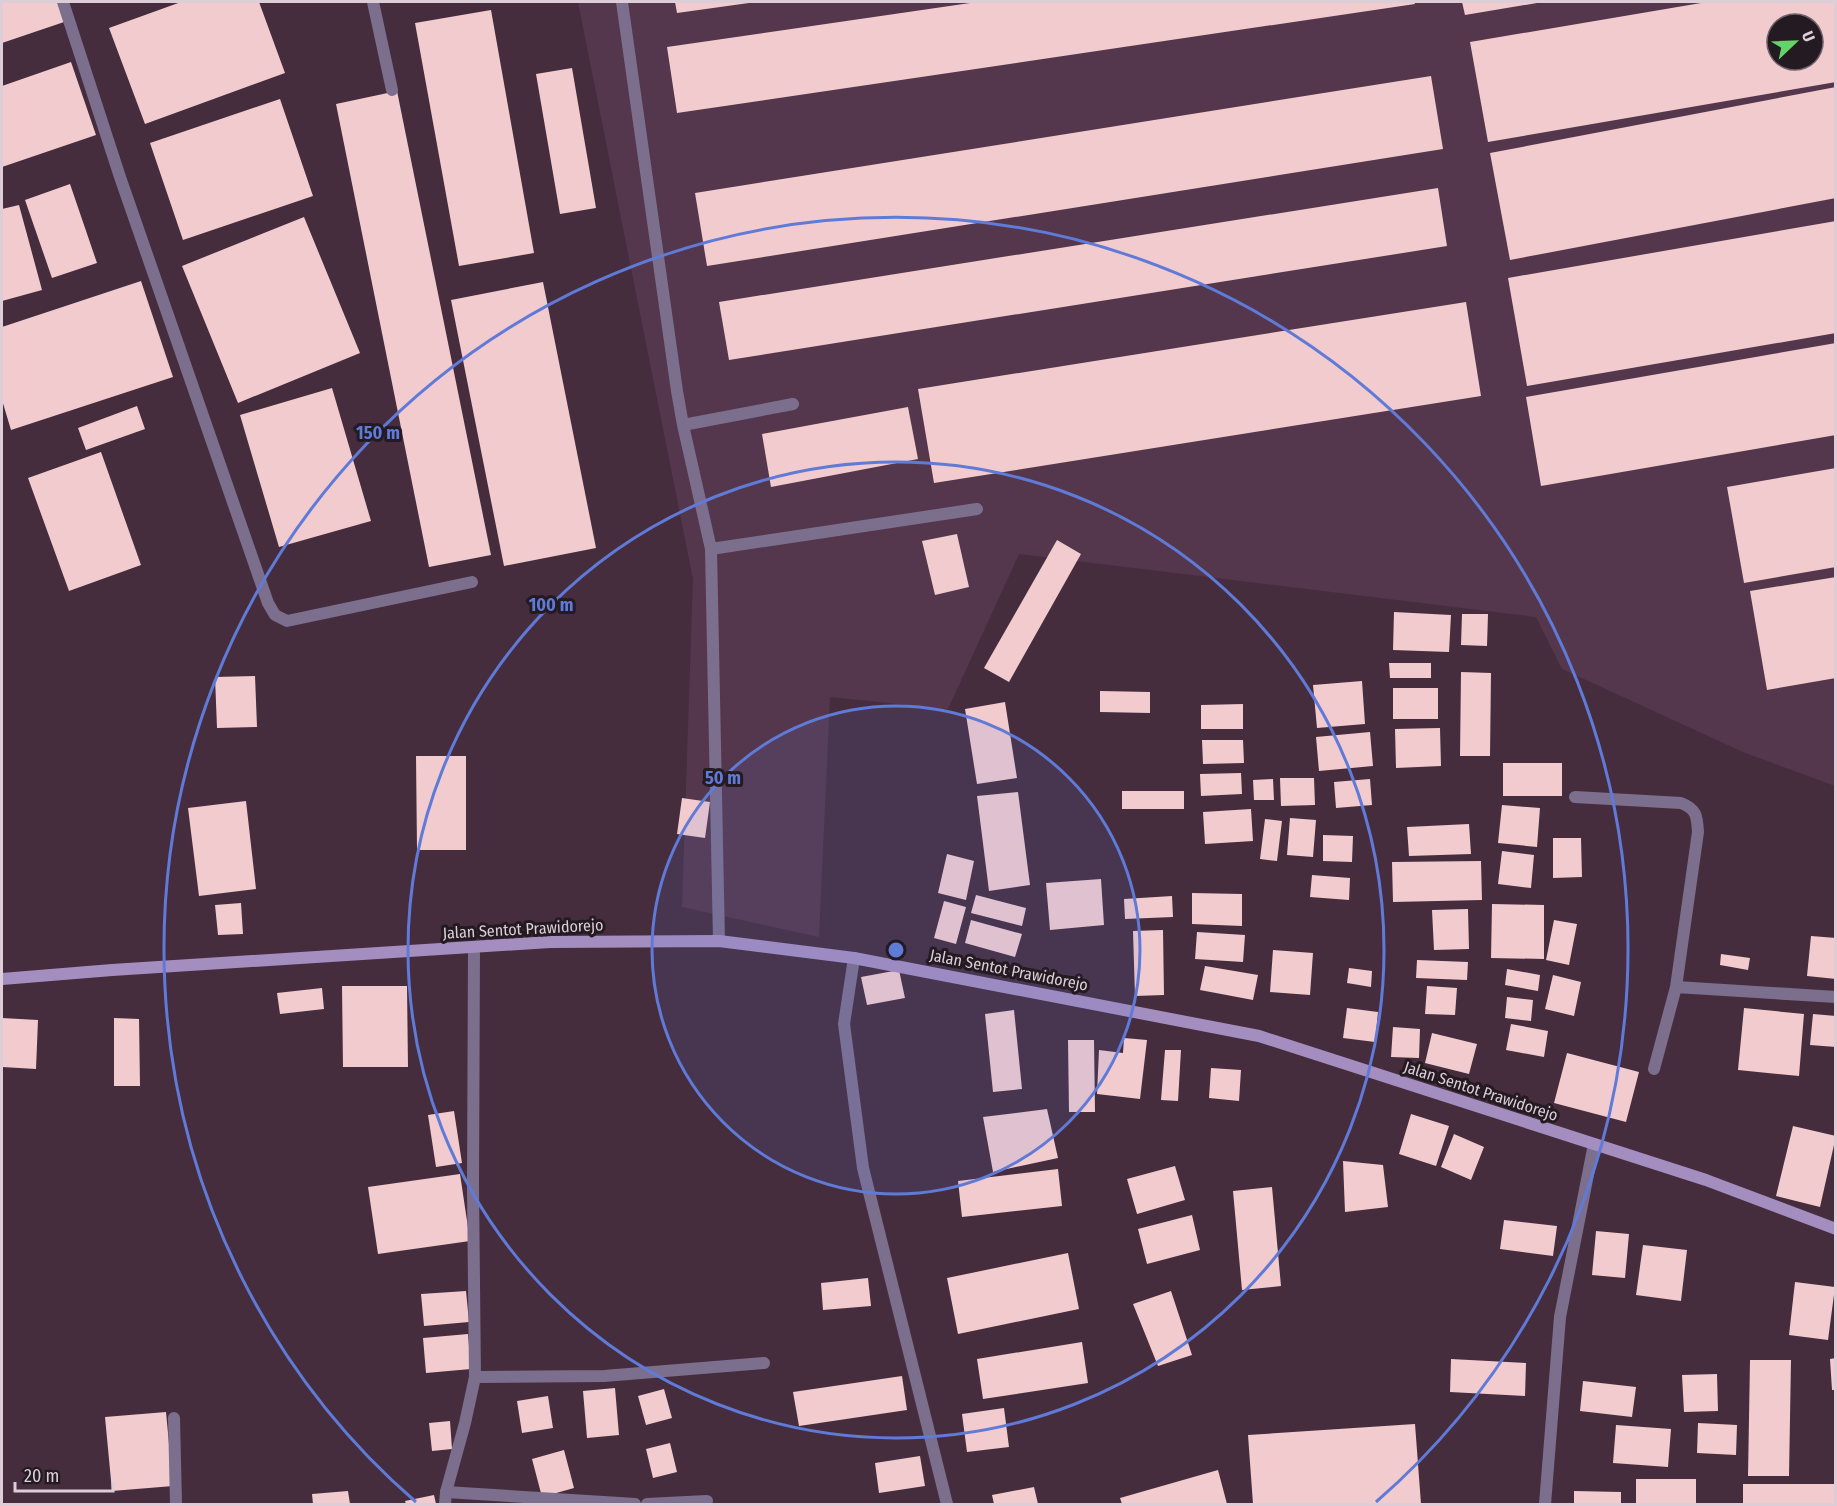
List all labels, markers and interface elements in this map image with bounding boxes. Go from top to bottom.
north arrow [1765,12,1825,72]
text: U [1798,28,1819,44]
text: 150 m [356,422,400,444]
text: 100 m [529,594,573,616]
text: 50 m [705,767,741,789]
street label: Jalan Sentot Prawidorejo [442,915,604,943]
centre of rings [886,940,906,960]
street label: Jalan Sentot Prawidorejo [928,945,1090,995]
street label: Jalan Sentot Prawidorejo [1402,1057,1560,1125]
scale bar [15,1455,112,1493]
text: 20 m [24,1465,59,1487]

